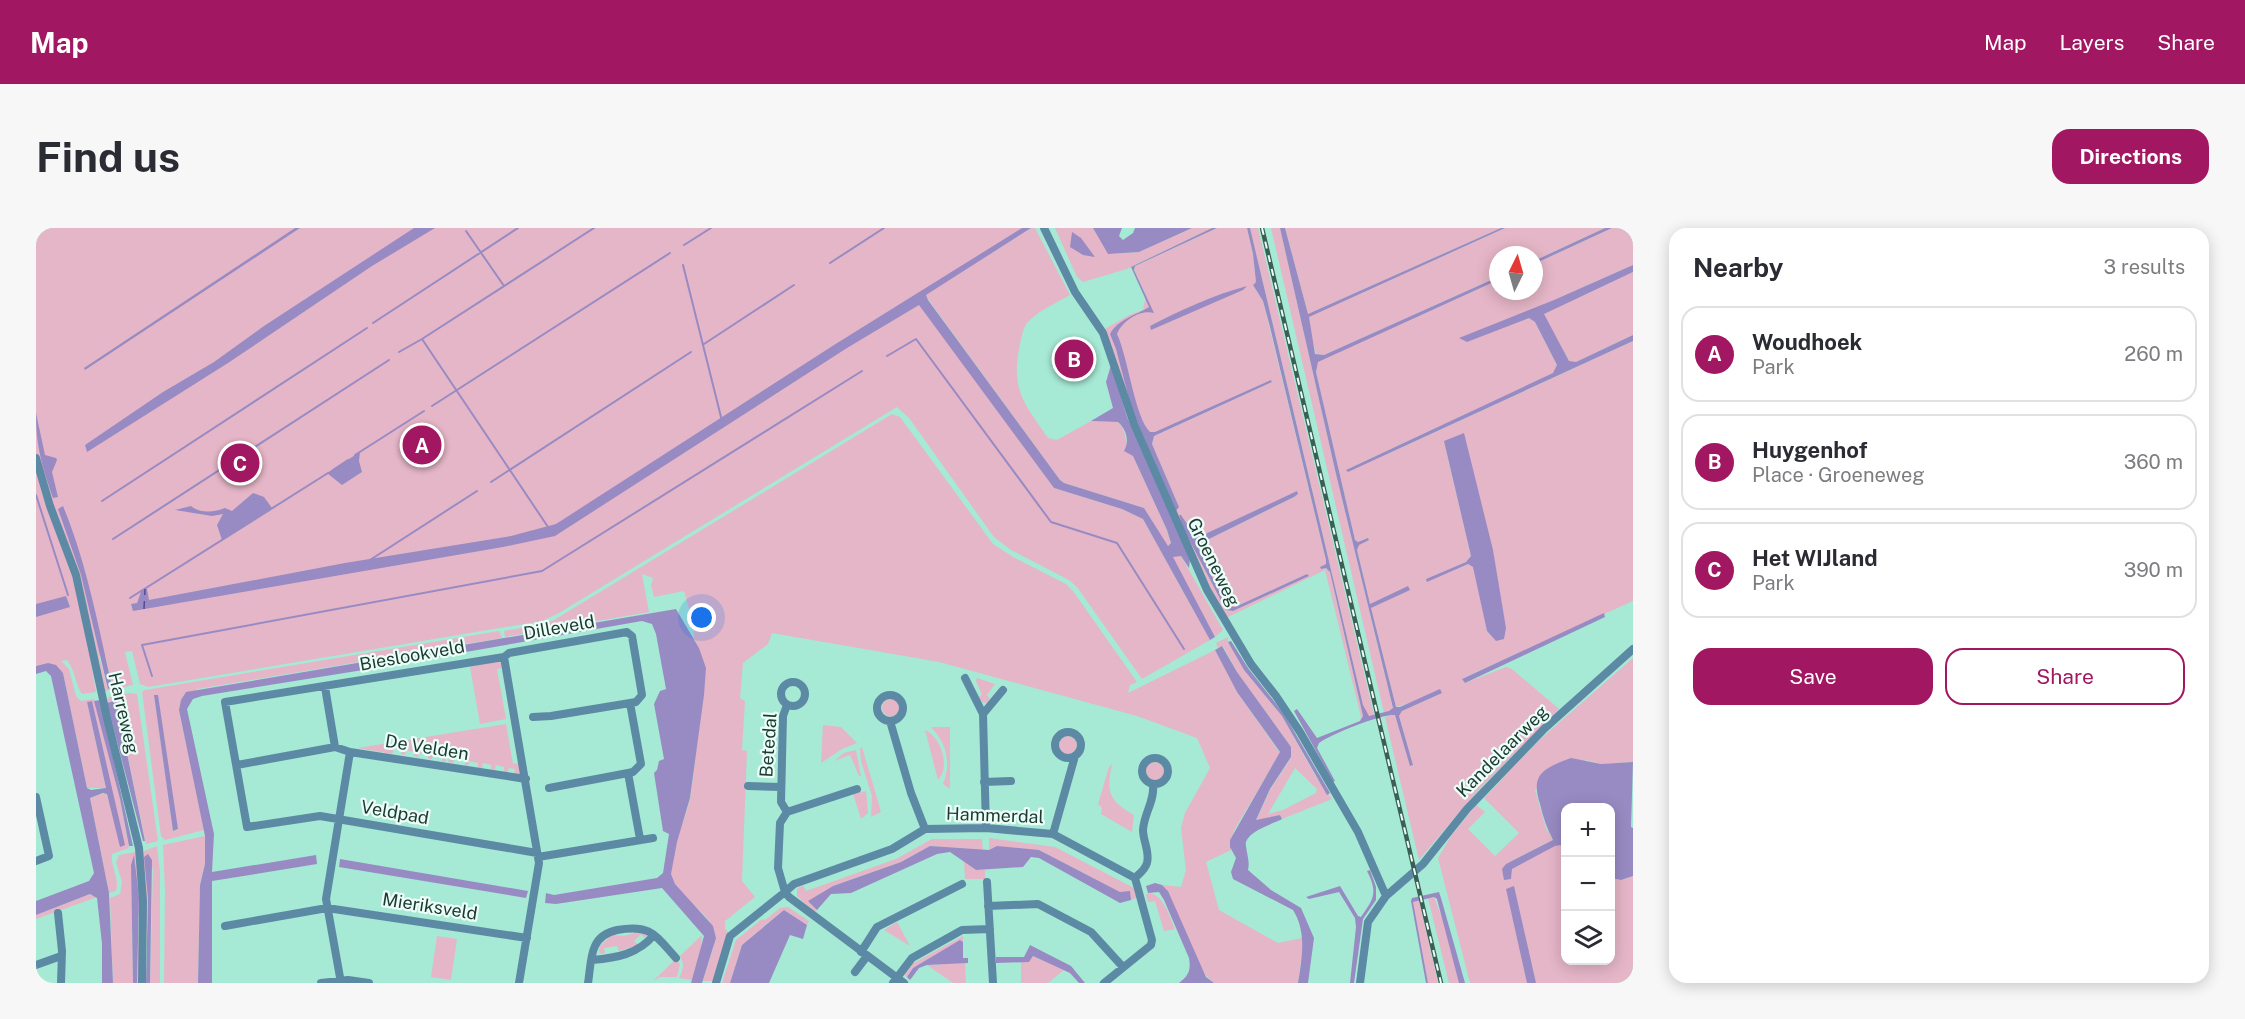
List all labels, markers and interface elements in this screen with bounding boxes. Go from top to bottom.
text: Map [30,26,89,59]
text: Map [1984,30,2027,55]
text: Layers [2060,30,2124,55]
text: Share [2157,30,2215,55]
button: Directions [2052,129,2209,184]
text: Find us [36,132,180,181]
north arrow [1489,246,1543,300]
text: Nearby [1693,252,1783,283]
text: 3 results [2104,255,2185,279]
text: Woudhoek [1752,329,1862,355]
pin: B [1054,336,1094,382]
text: A [1707,342,1722,366]
text: 260 m [2124,342,2183,366]
text: Park [1752,355,1795,379]
pin: A [402,422,442,468]
text: Huygenhof [1752,437,1867,463]
pin: C [220,440,260,486]
text: B [1708,450,1721,474]
text: 360 m [2124,450,2183,474]
text: Place · Groeneweg [1752,463,1925,487]
street label: Groeneweg [1183,514,1245,610]
text: Het WIJland [1752,545,1878,571]
text: C [1707,558,1722,582]
text: 390 m [2124,558,2183,582]
text: Park [1752,571,1795,595]
your location [687,603,716,632]
street label: Dilleveld [522,610,596,644]
street label: Bieslookveld [358,635,466,675]
button: Save [1693,648,1933,705]
button: Share [1945,648,2185,705]
street label: Harreweg [104,670,144,756]
street label: Kandelaarweg [1452,701,1552,801]
street label: Betedal [755,712,781,778]
street label: De Velden [384,730,470,764]
street label: Veldpad [359,796,431,828]
street label: Hammerdal [946,803,1044,827]
map controls [1561,803,1615,965]
button: + [1561,803,1615,857]
button: − [1561,857,1615,911]
street label: Mieriksveld [381,888,479,924]
button: layers [1561,911,1615,965]

